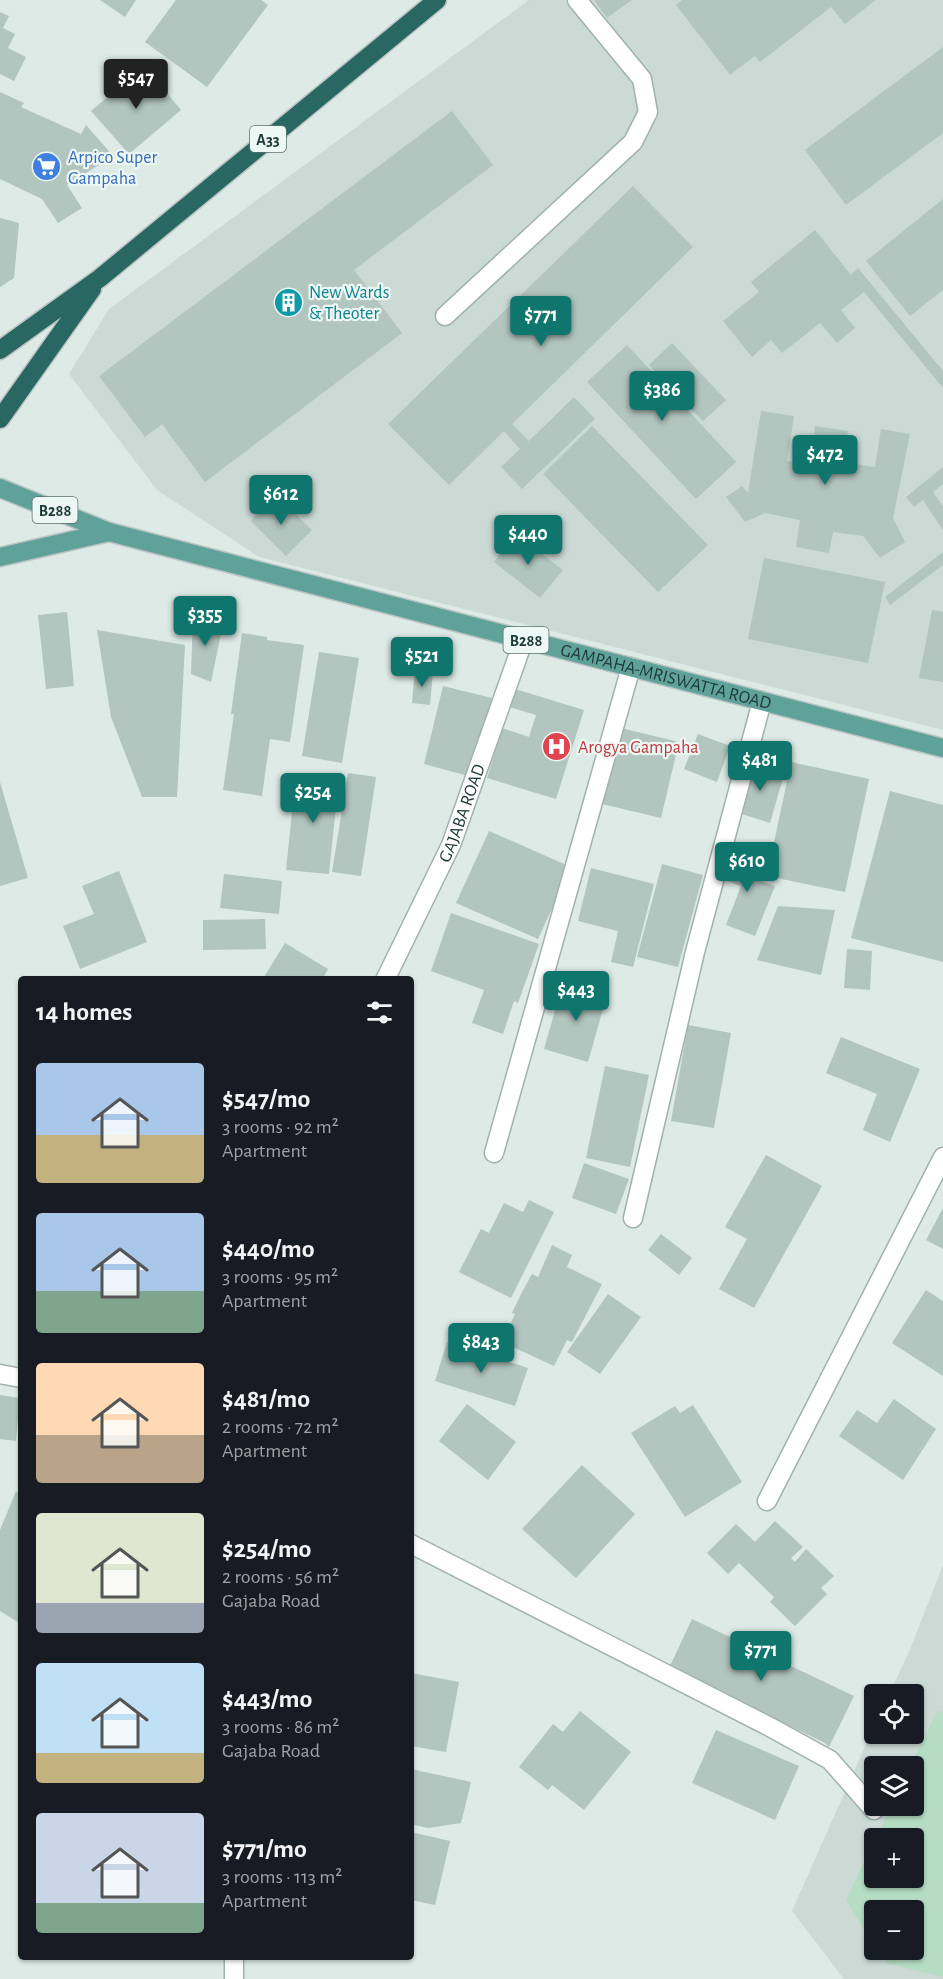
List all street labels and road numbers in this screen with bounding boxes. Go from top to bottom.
road number: A33 [250,126,286,152]
road number: B288 [32,497,78,523]
road number: B288 [504,627,548,653]
street label: GAMPAHA-MRISWATTA ROAD [559,641,773,713]
street label: GAJABA ROAD [436,762,489,866]

